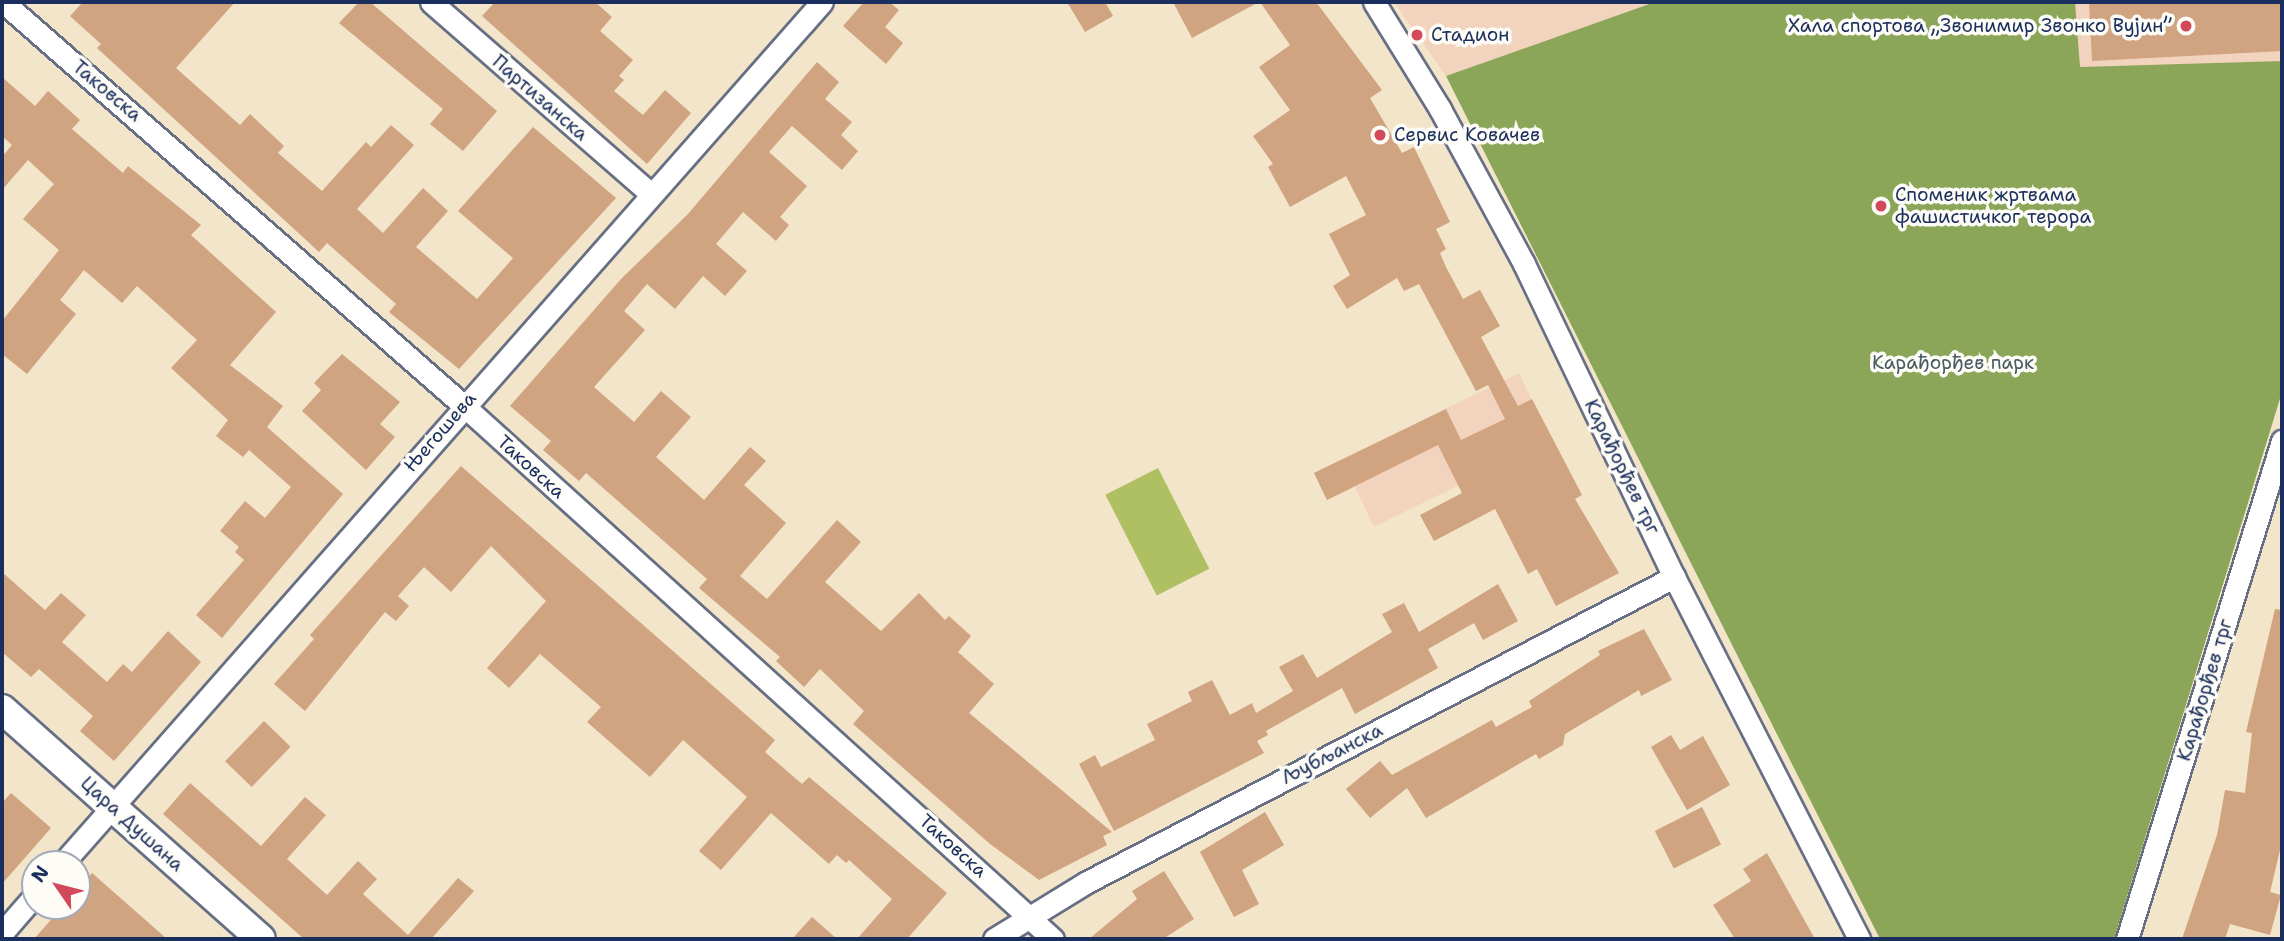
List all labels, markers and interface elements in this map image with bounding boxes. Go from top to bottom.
place label: Хала спортова „Звонимир Звонко Вујин” [1788,15,2172,37]
marker: Хала спортова „Звонимир Звонко Вујин” [2178,18,2194,34]
place label: Стадион [1431,24,1509,46]
marker: Стадион [1409,27,1425,43]
street label: Партизанска [487,50,593,146]
street label: Таковска [68,55,146,127]
place label: Сервис Ковачев [1394,124,1540,146]
marker: Сервис Ковачев [1372,127,1388,143]
place label: Споменик жртвама фашистичког терора [1895,184,2091,228]
marker: Споменик жртвама фашистичког терора [1873,198,1889,214]
park label: Карађорђев парк [1872,352,2034,374]
street label: Његошева [399,387,481,477]
street label: Карађорђев трг [1579,396,1665,538]
street label: Таковска [492,431,570,503]
street label: Карађорђев трг [2173,616,2237,764]
street label: Љубљанска [1278,719,1386,789]
street label: Цара Душана [76,772,188,876]
street label: Таковска [914,810,992,882]
north arrow [21,850,91,920]
text: N [25,860,55,887]

